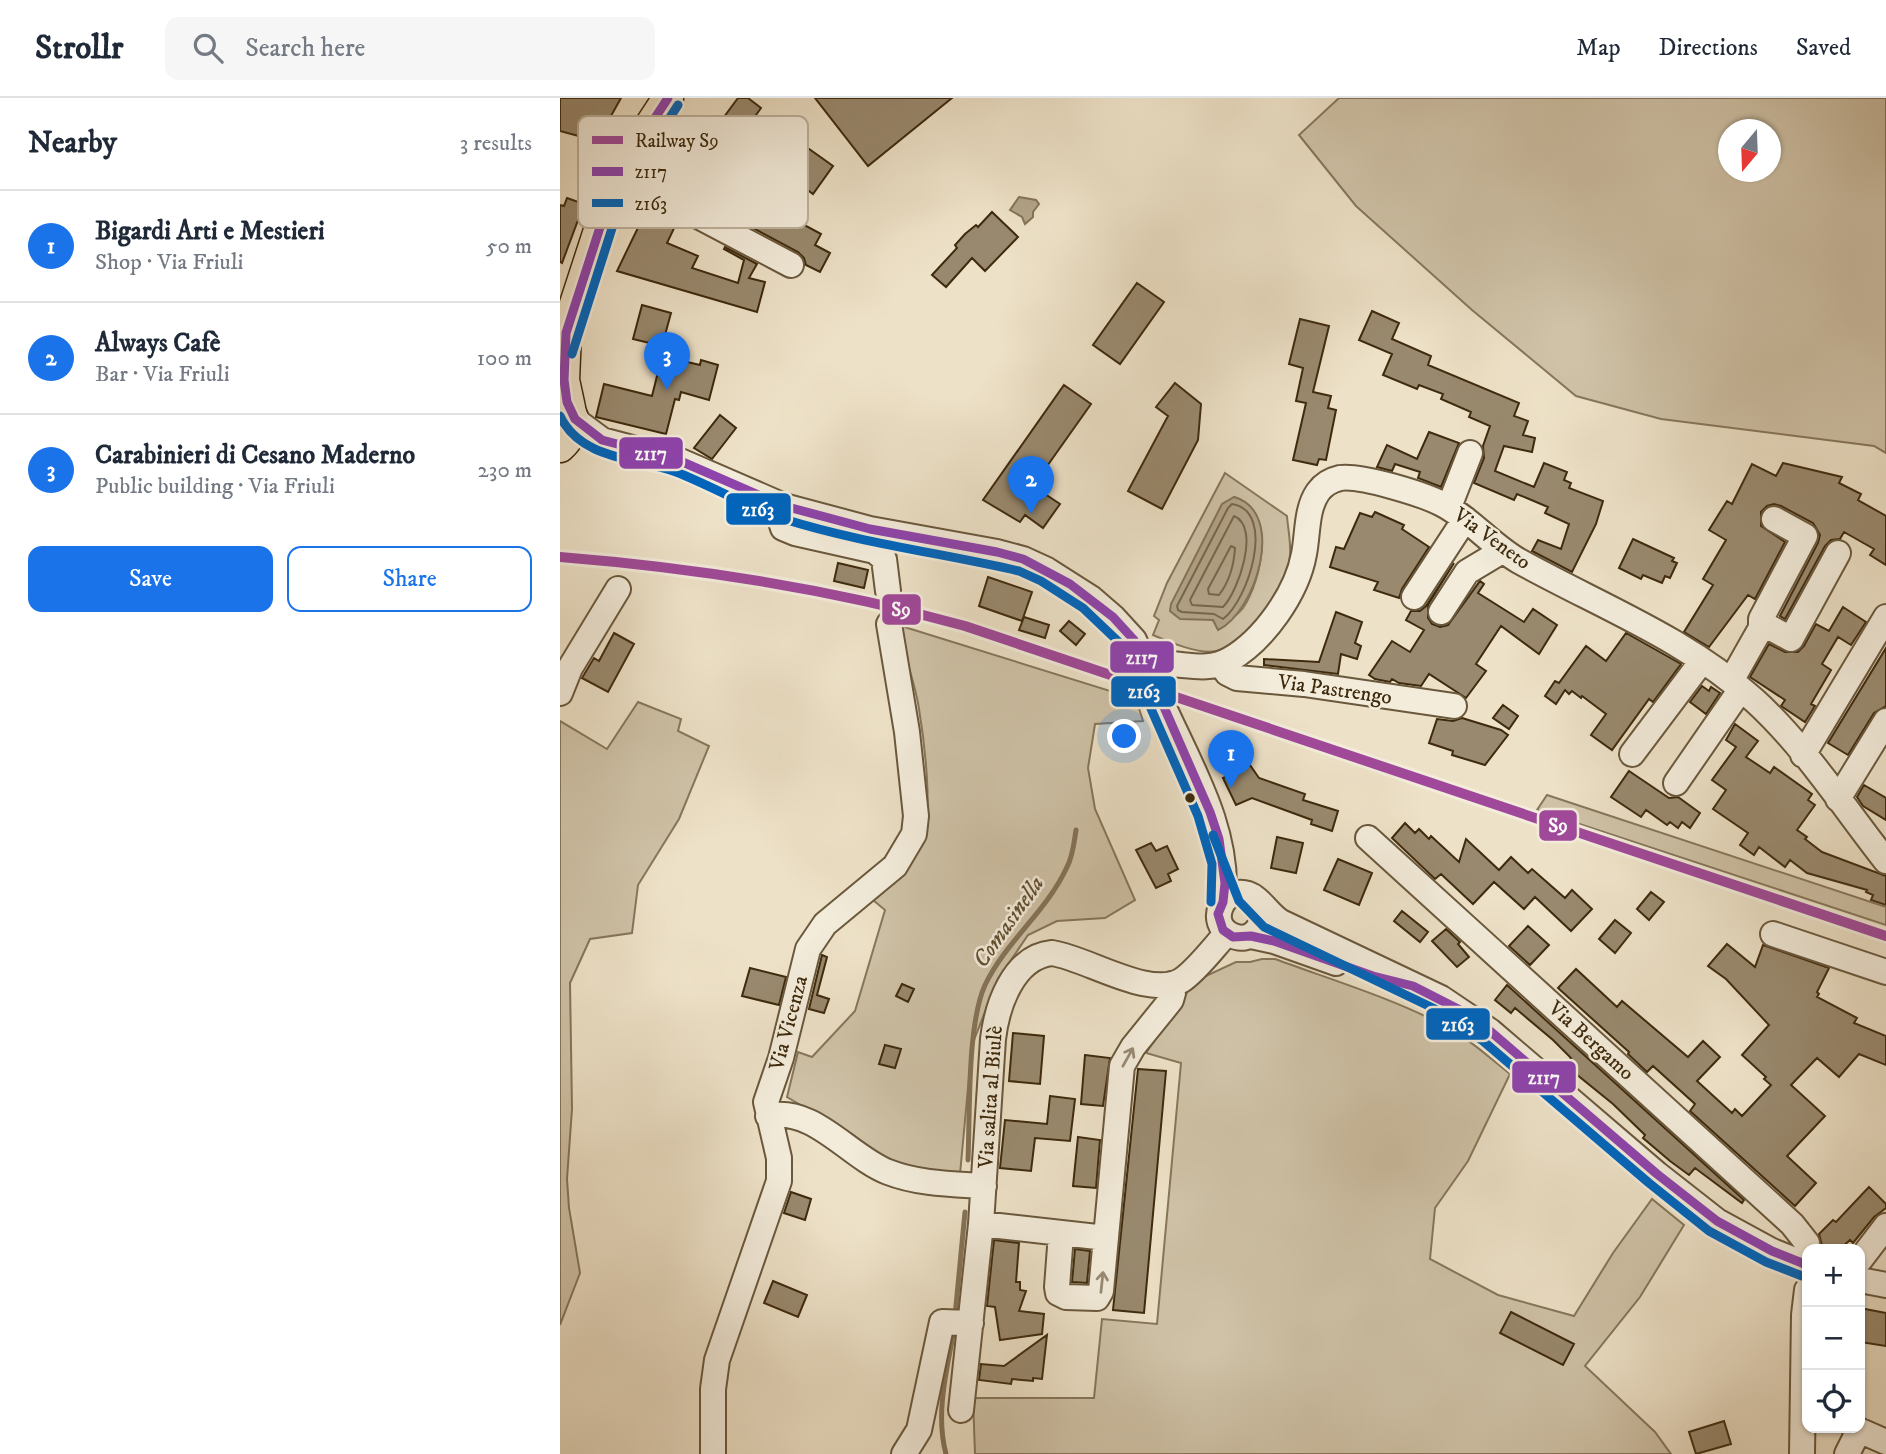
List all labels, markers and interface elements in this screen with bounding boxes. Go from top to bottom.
search box [165,17,655,80]
text: Strollr [35,28,123,69]
icon: search [189,29,227,67]
text: Search here [245,32,365,65]
text: Map [1576,33,1621,63]
text: Directions [1659,33,1758,63]
text: Saved [1796,33,1851,63]
legend [578,116,808,228]
north arrow [1718,119,1781,182]
text: Nearby [28,125,117,162]
text: 3 results [460,129,532,158]
text: Railway S9 [635,130,719,153]
text: z117 [635,161,667,184]
text: z163 [635,193,667,216]
text: Bigardi Arti e Mestieri [95,215,325,248]
text: 1 [47,232,55,261]
text: 50 m [486,232,532,261]
text: Shop · Via Friuli [95,248,244,277]
text: Always Cafè [95,327,221,360]
pin: 3 [644,332,690,390]
text: 2 [45,344,57,373]
text: 100 m [477,344,532,373]
text: Bar · Via Friuli [95,360,230,389]
line badge: z117 [618,436,684,470]
text: Carabinieri di Cesano Maderno [95,439,415,472]
text: z117 [635,443,667,466]
text: 3 [47,456,55,485]
text: 230 m [478,456,532,485]
pin: 2 [1008,456,1054,514]
text: Public building · Via Friuli [95,472,335,501]
line badge: z163 [725,492,792,526]
text: z163 [742,499,774,522]
street label: Via Veneto [1447,502,1536,576]
button: Save [28,546,273,612]
button: Share [287,546,532,612]
line badge: S9 [881,593,922,626]
text: S9 [891,599,911,622]
line badge: z117 [1109,640,1175,674]
text: z117 [1126,647,1158,670]
street label: Via Pastrengo [1275,669,1394,711]
line badge: z163 [1110,675,1177,708]
text: z163 [1128,681,1160,704]
your location [1107,719,1141,753]
pin: 1 [1208,730,1254,788]
unlabelled marker [1183,791,1197,805]
line badge: S9 [1538,809,1578,842]
text: S9 [1548,815,1568,838]
water label: Comasinella [967,870,1051,974]
street label: Via Vicenza [764,973,814,1074]
street label: Via Bergamo [1542,995,1639,1086]
line badge: z163 [1425,1007,1491,1041]
text: z163 [1442,1014,1474,1037]
street label: Via salita al Biulè [973,1024,1009,1170]
one-way arrow [1121,1047,1135,1067]
line badge: z117 [1511,1060,1577,1094]
text: z117 [1528,1067,1560,1090]
map controls [1802,1244,1865,1433]
button: + [1802,1244,1865,1307]
one-way arrow [1096,1271,1109,1293]
button: − [1802,1307,1865,1370]
button: locate [1802,1370,1865,1433]

